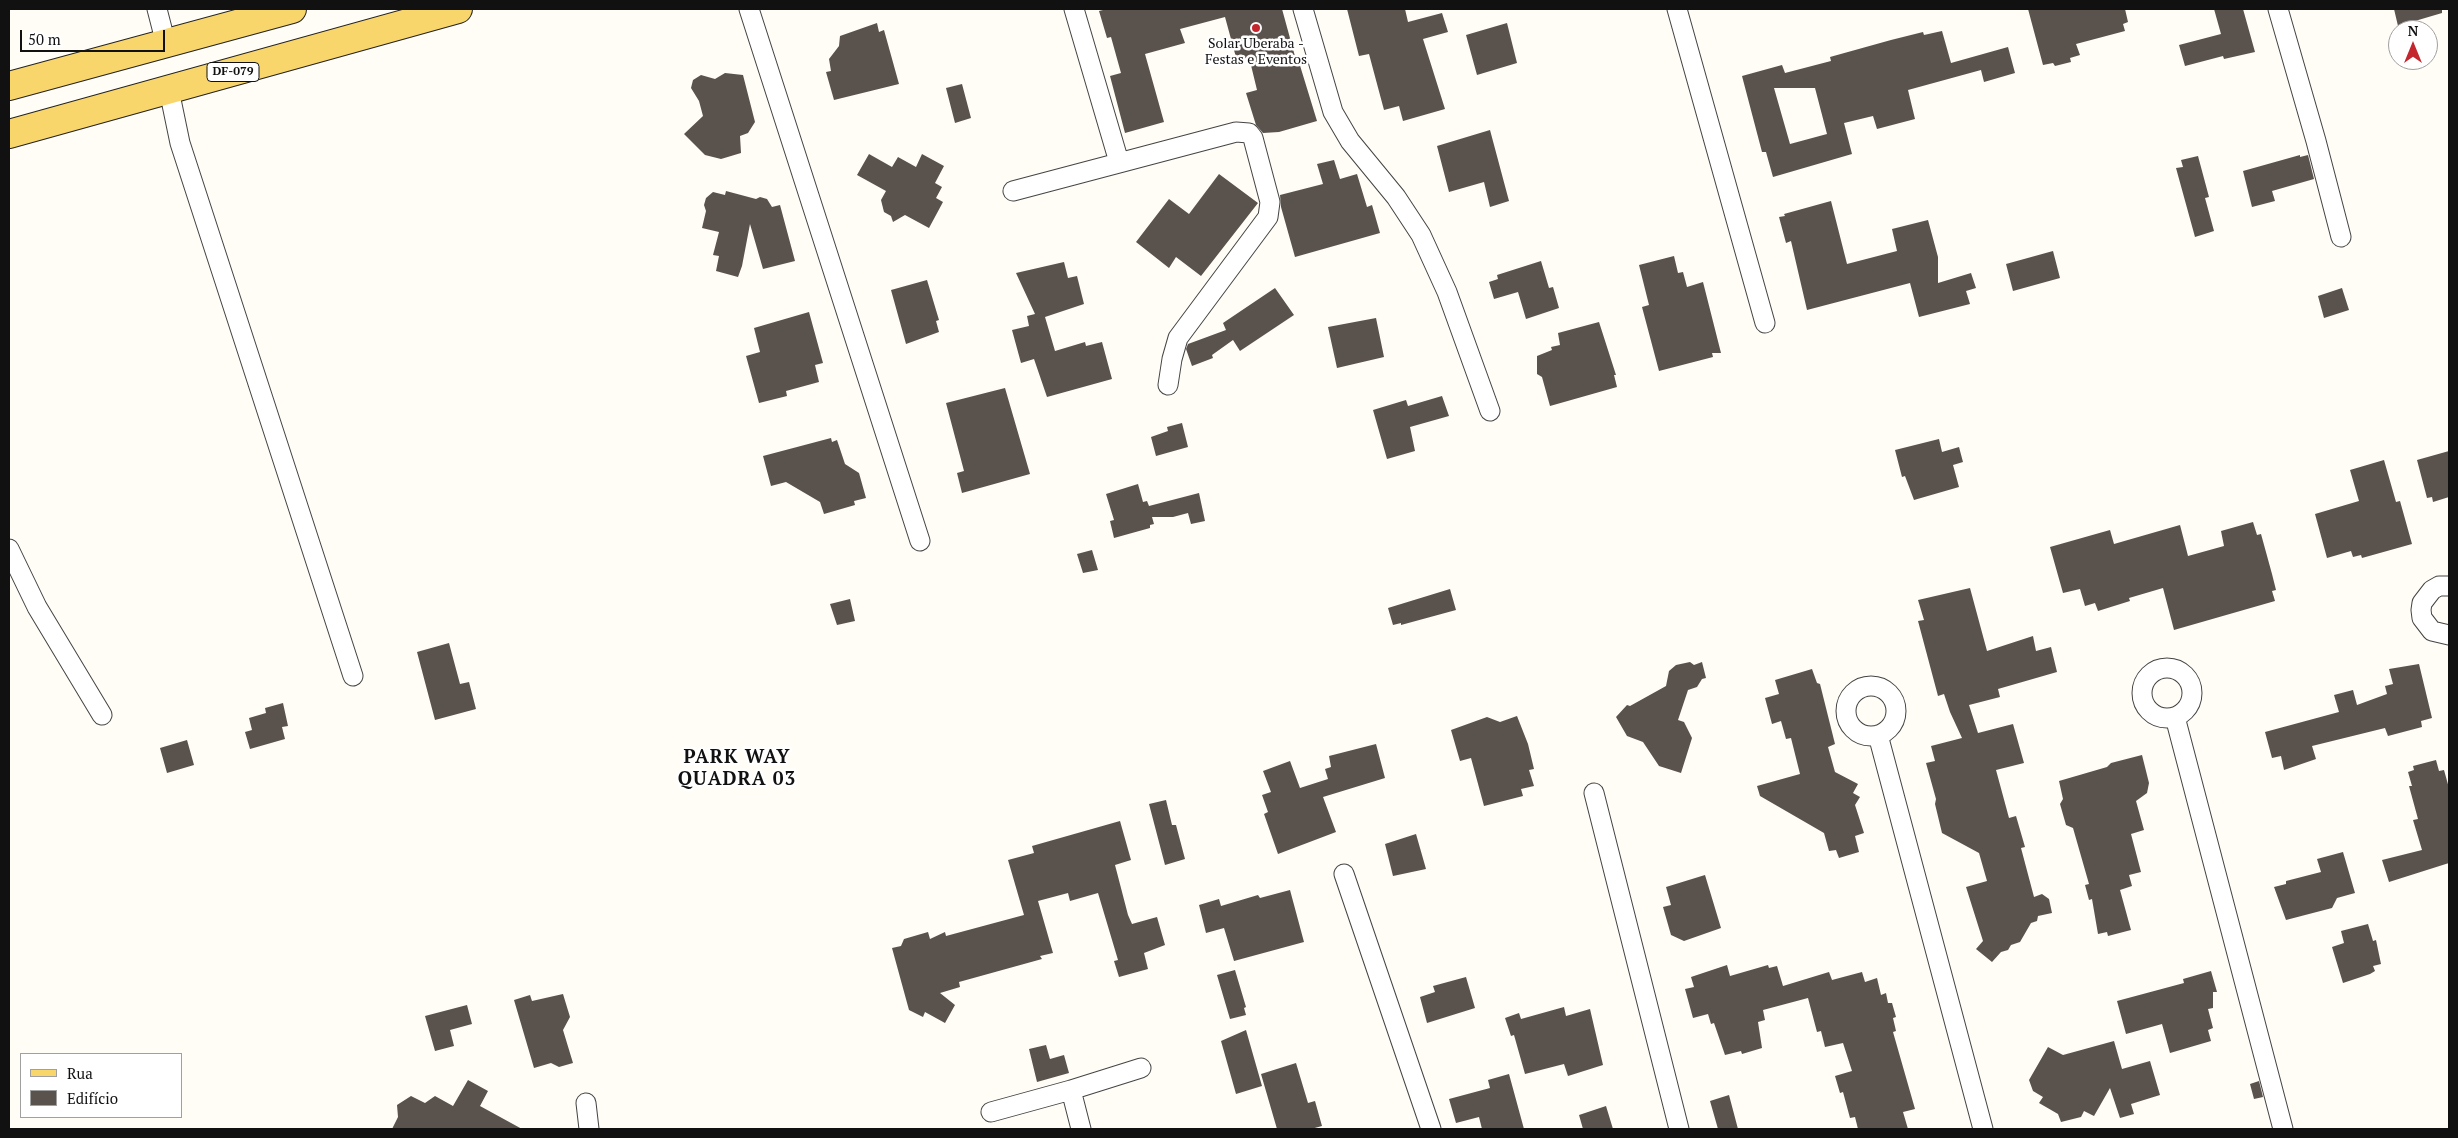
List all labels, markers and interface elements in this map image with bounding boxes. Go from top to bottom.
scale bar [22,20,168,52]
north arrow [2388,20,2438,70]
text: N [2408,21,2418,40]
marker: Solar Uberaba - Festas e Eventos [1250,22,1262,34]
text: 50 m [28,29,61,49]
place label: Solar Uberaba - Festas e Eventos [1205,36,1307,68]
road number: DF-079 [207,62,259,82]
district label: PARK WAY QUADRA 03 [677,747,797,791]
legend [20,1053,182,1118]
text: Rua [67,1063,93,1083]
text: Edifício [67,1088,118,1108]

